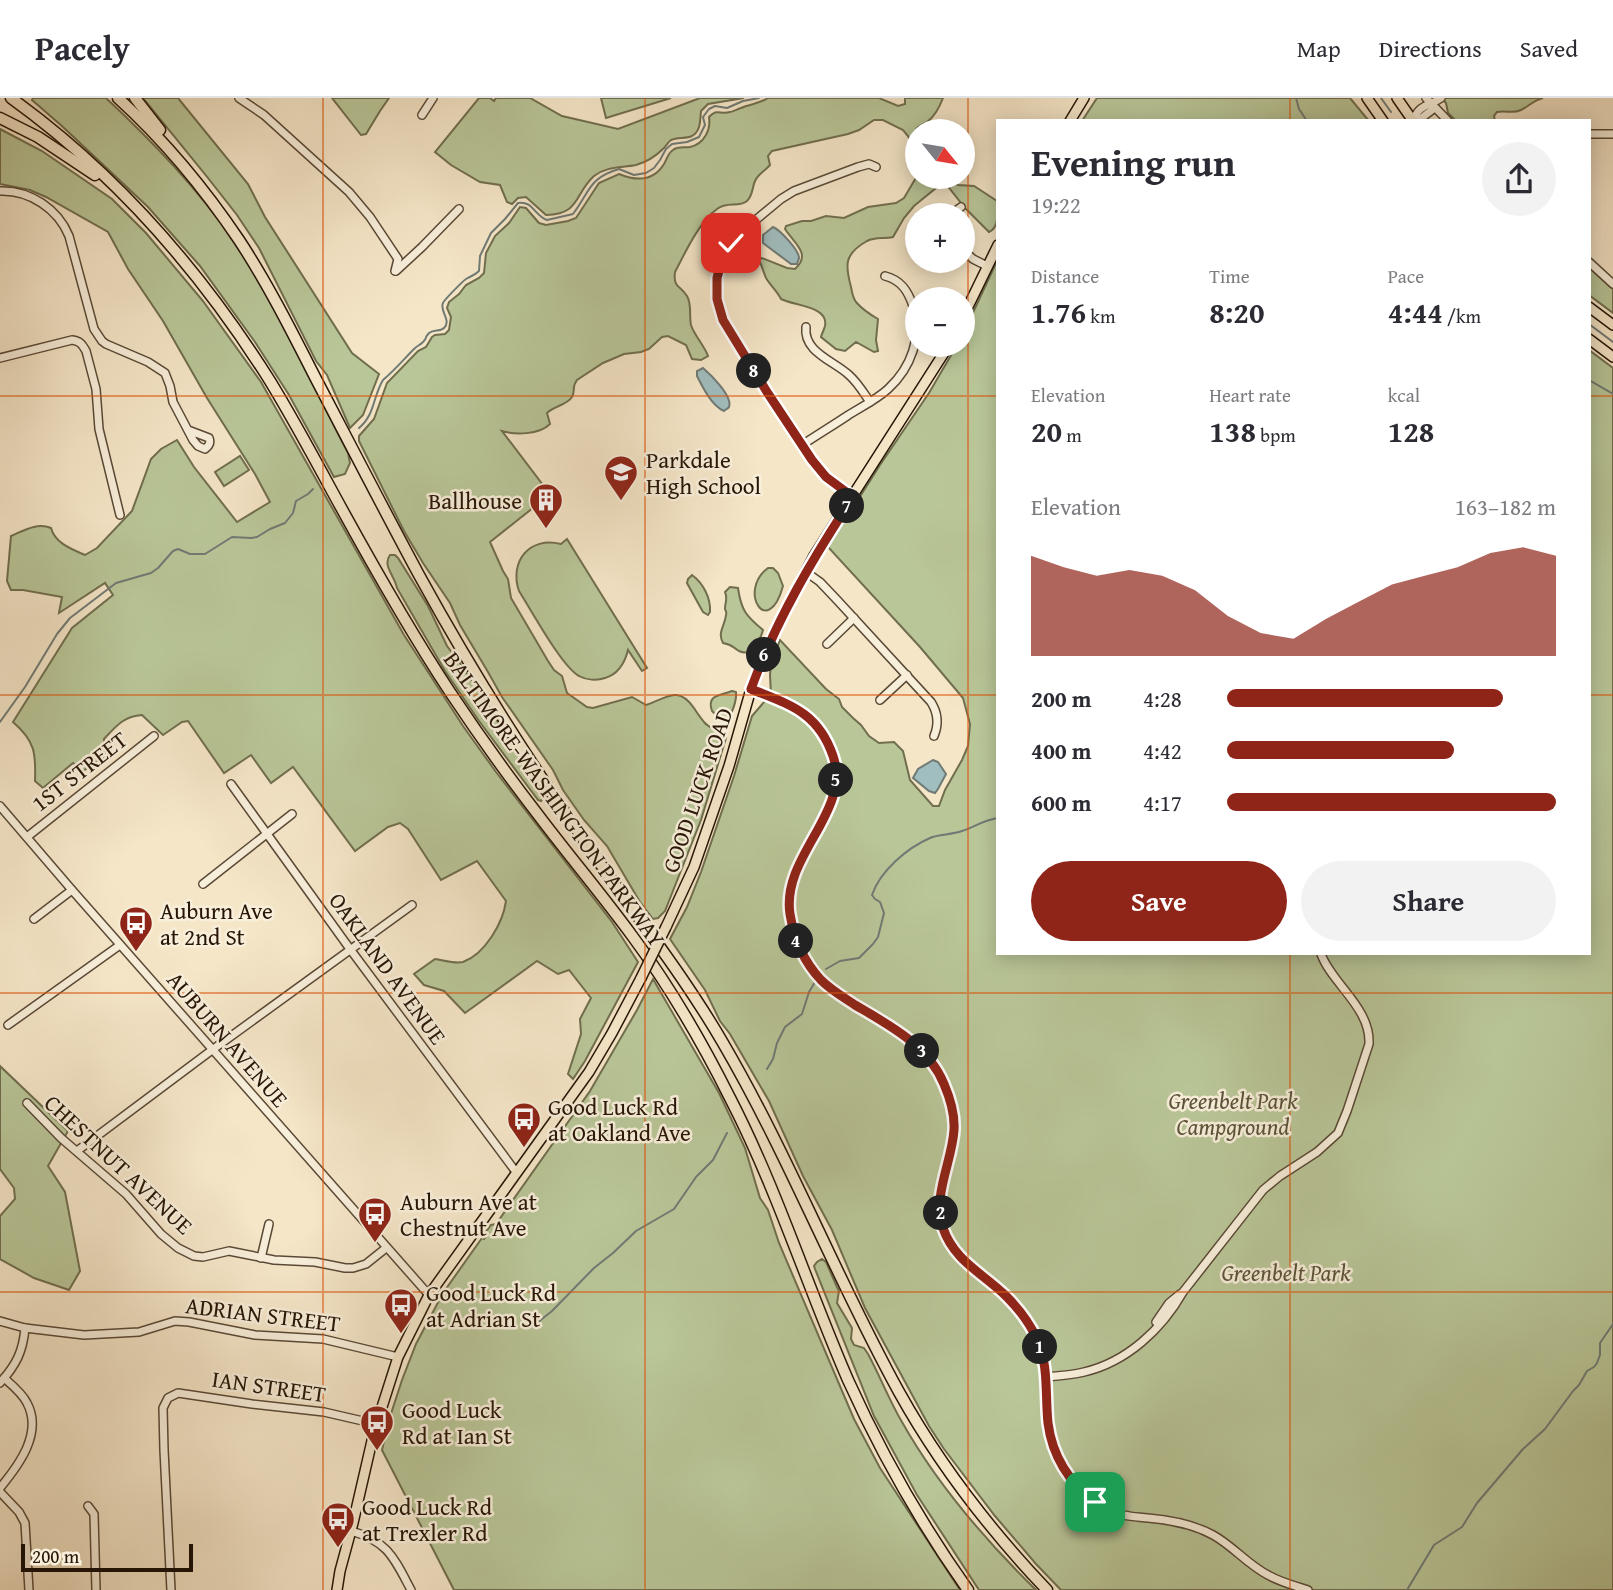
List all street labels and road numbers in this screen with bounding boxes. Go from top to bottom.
street label: BALTIMORE-WASHINGTON PARKWAY [436,644,674,954]
street label: GOOD LUCK ROAD [653,703,741,877]
street label: 1ST STREET [24,723,134,819]
street label: OAKLAND AVENUE [322,885,454,1051]
street label: AUBURN AVENUE [160,964,296,1114]
street label: CHESTNUT AVENUE [37,1086,201,1242]
street label: ADRIAN STREET [184,1288,342,1340]
street label: IAN STREET [210,1362,328,1410]

